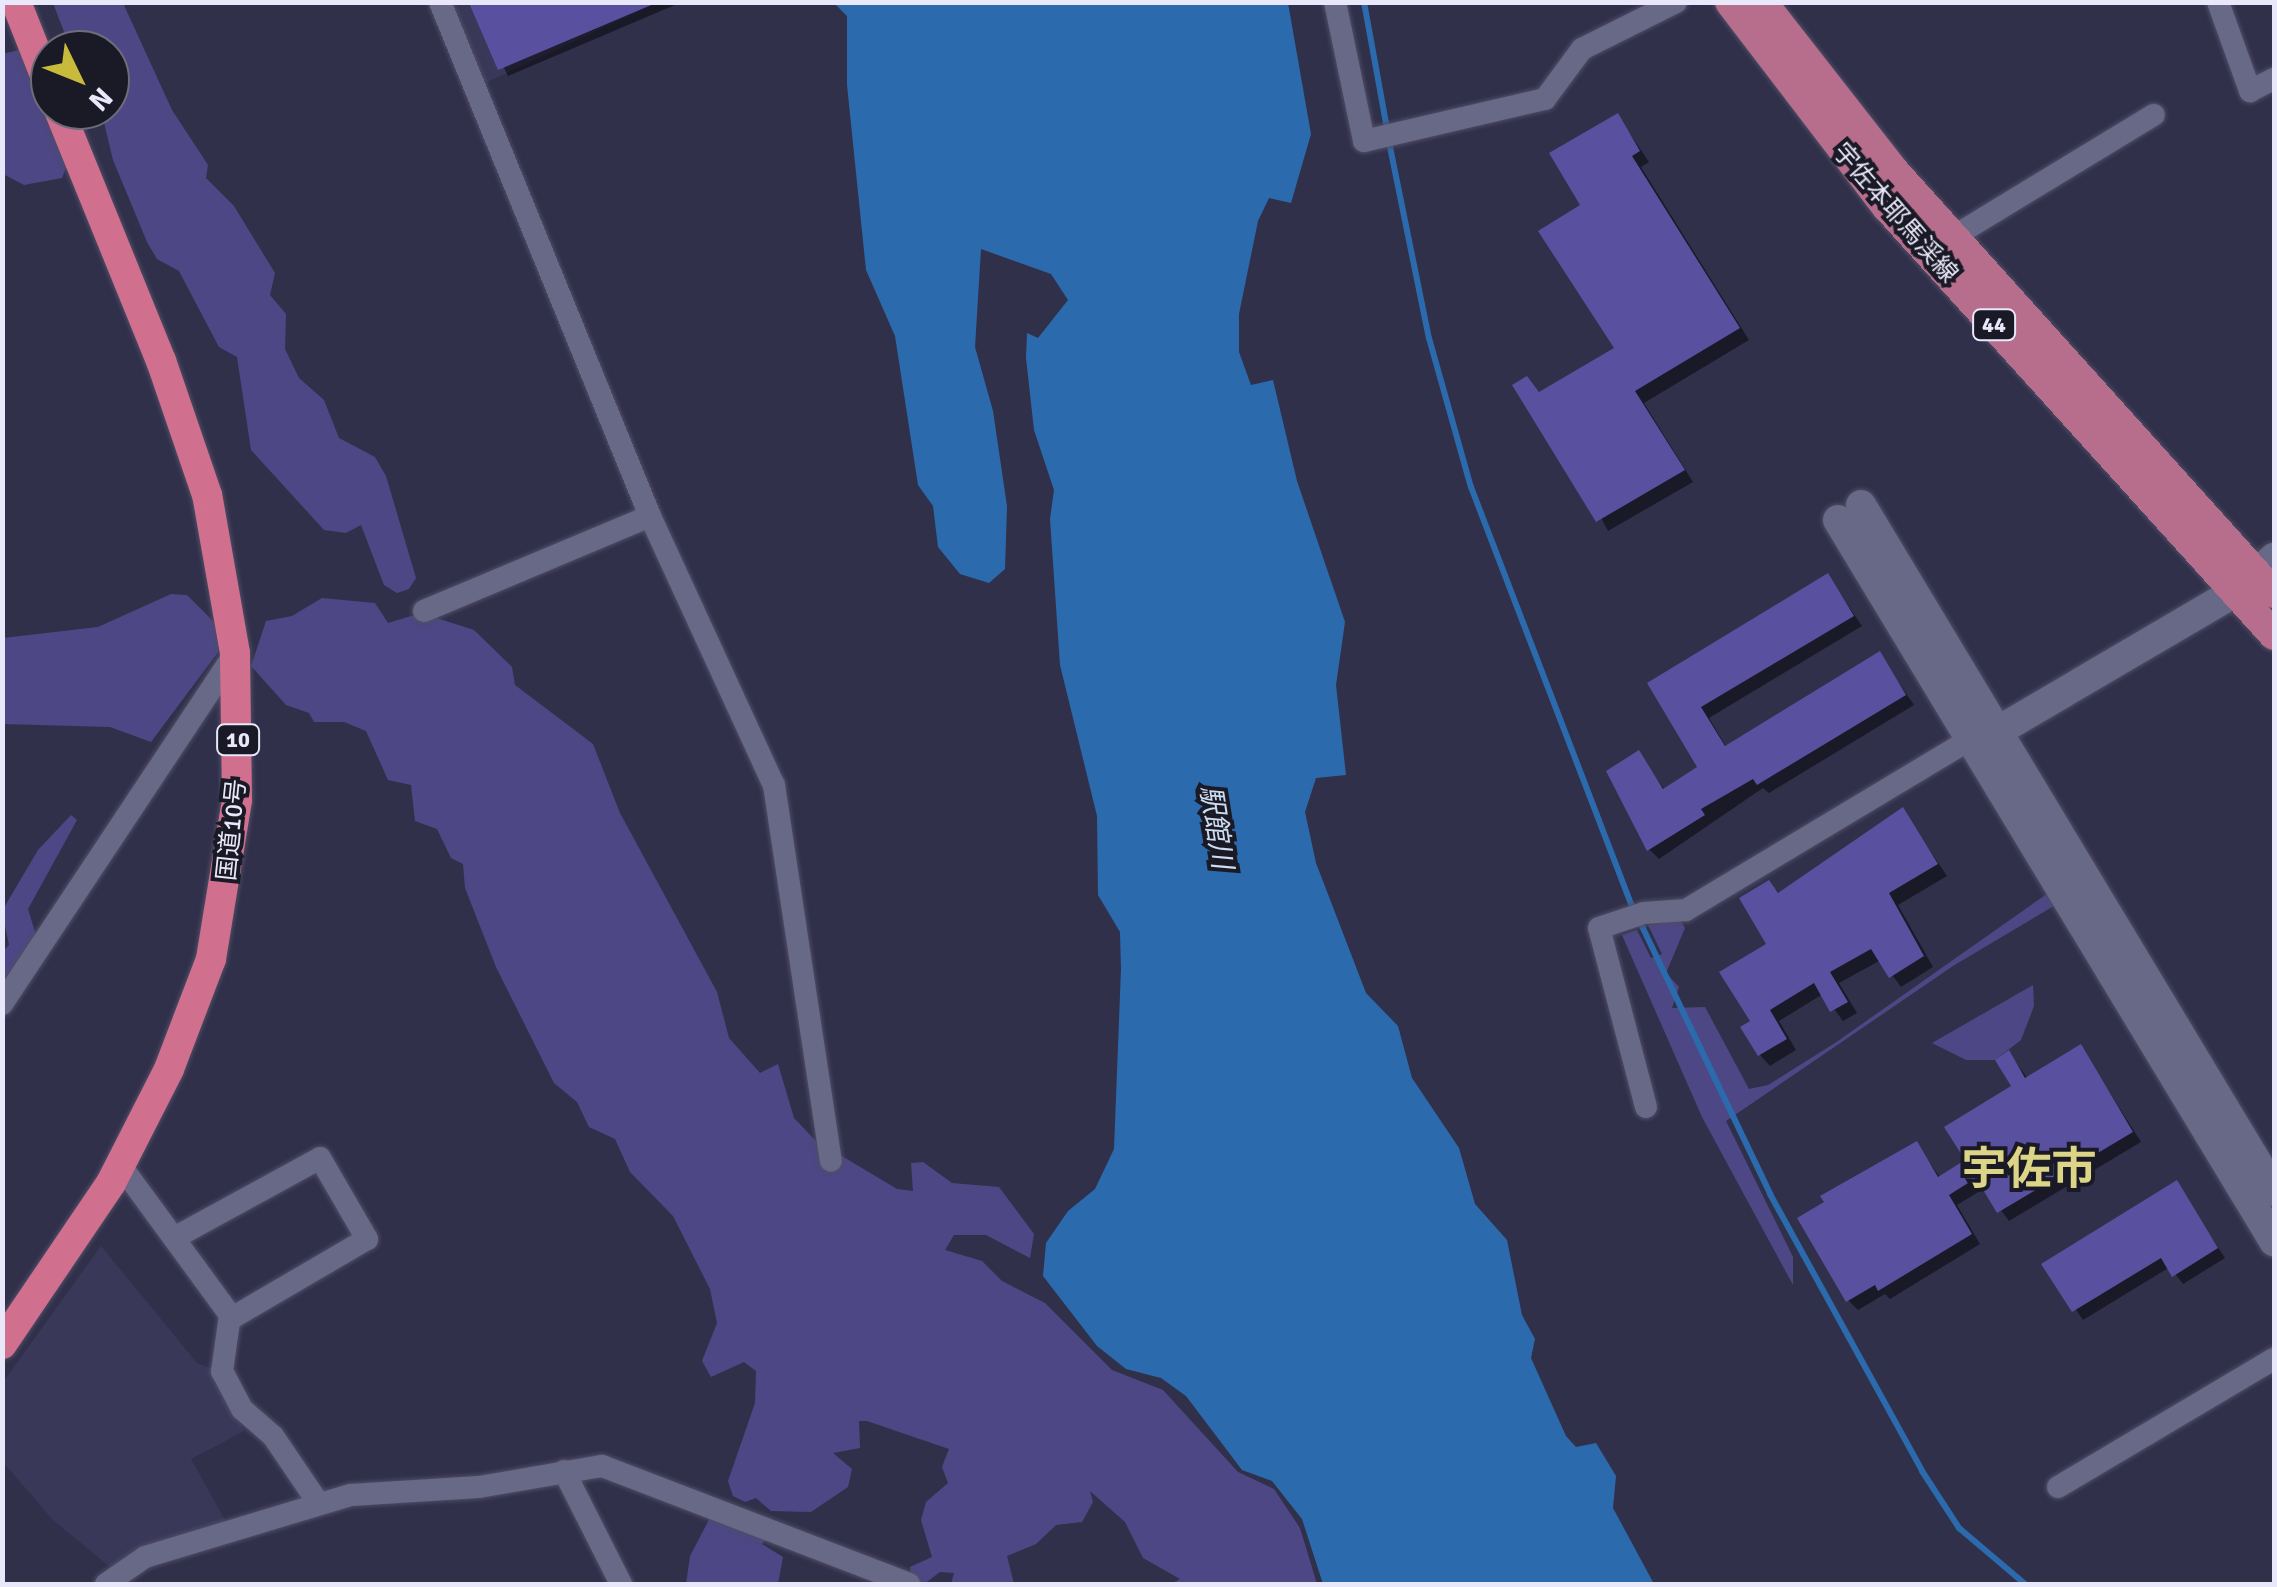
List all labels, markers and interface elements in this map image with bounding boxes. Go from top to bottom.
north arrow [30,30,130,130]
text: N [81,80,120,118]
street label: 宇佐本耶馬渓線 [1826,137,1964,289]
road number: 44 [1972,308,2016,342]
road number: 10 [216,723,260,757]
street label: 国道10号 [212,778,252,882]
water label: 駅館川 [1193,783,1239,871]
district label: 宇佐市 [1962,1143,2096,1197]

